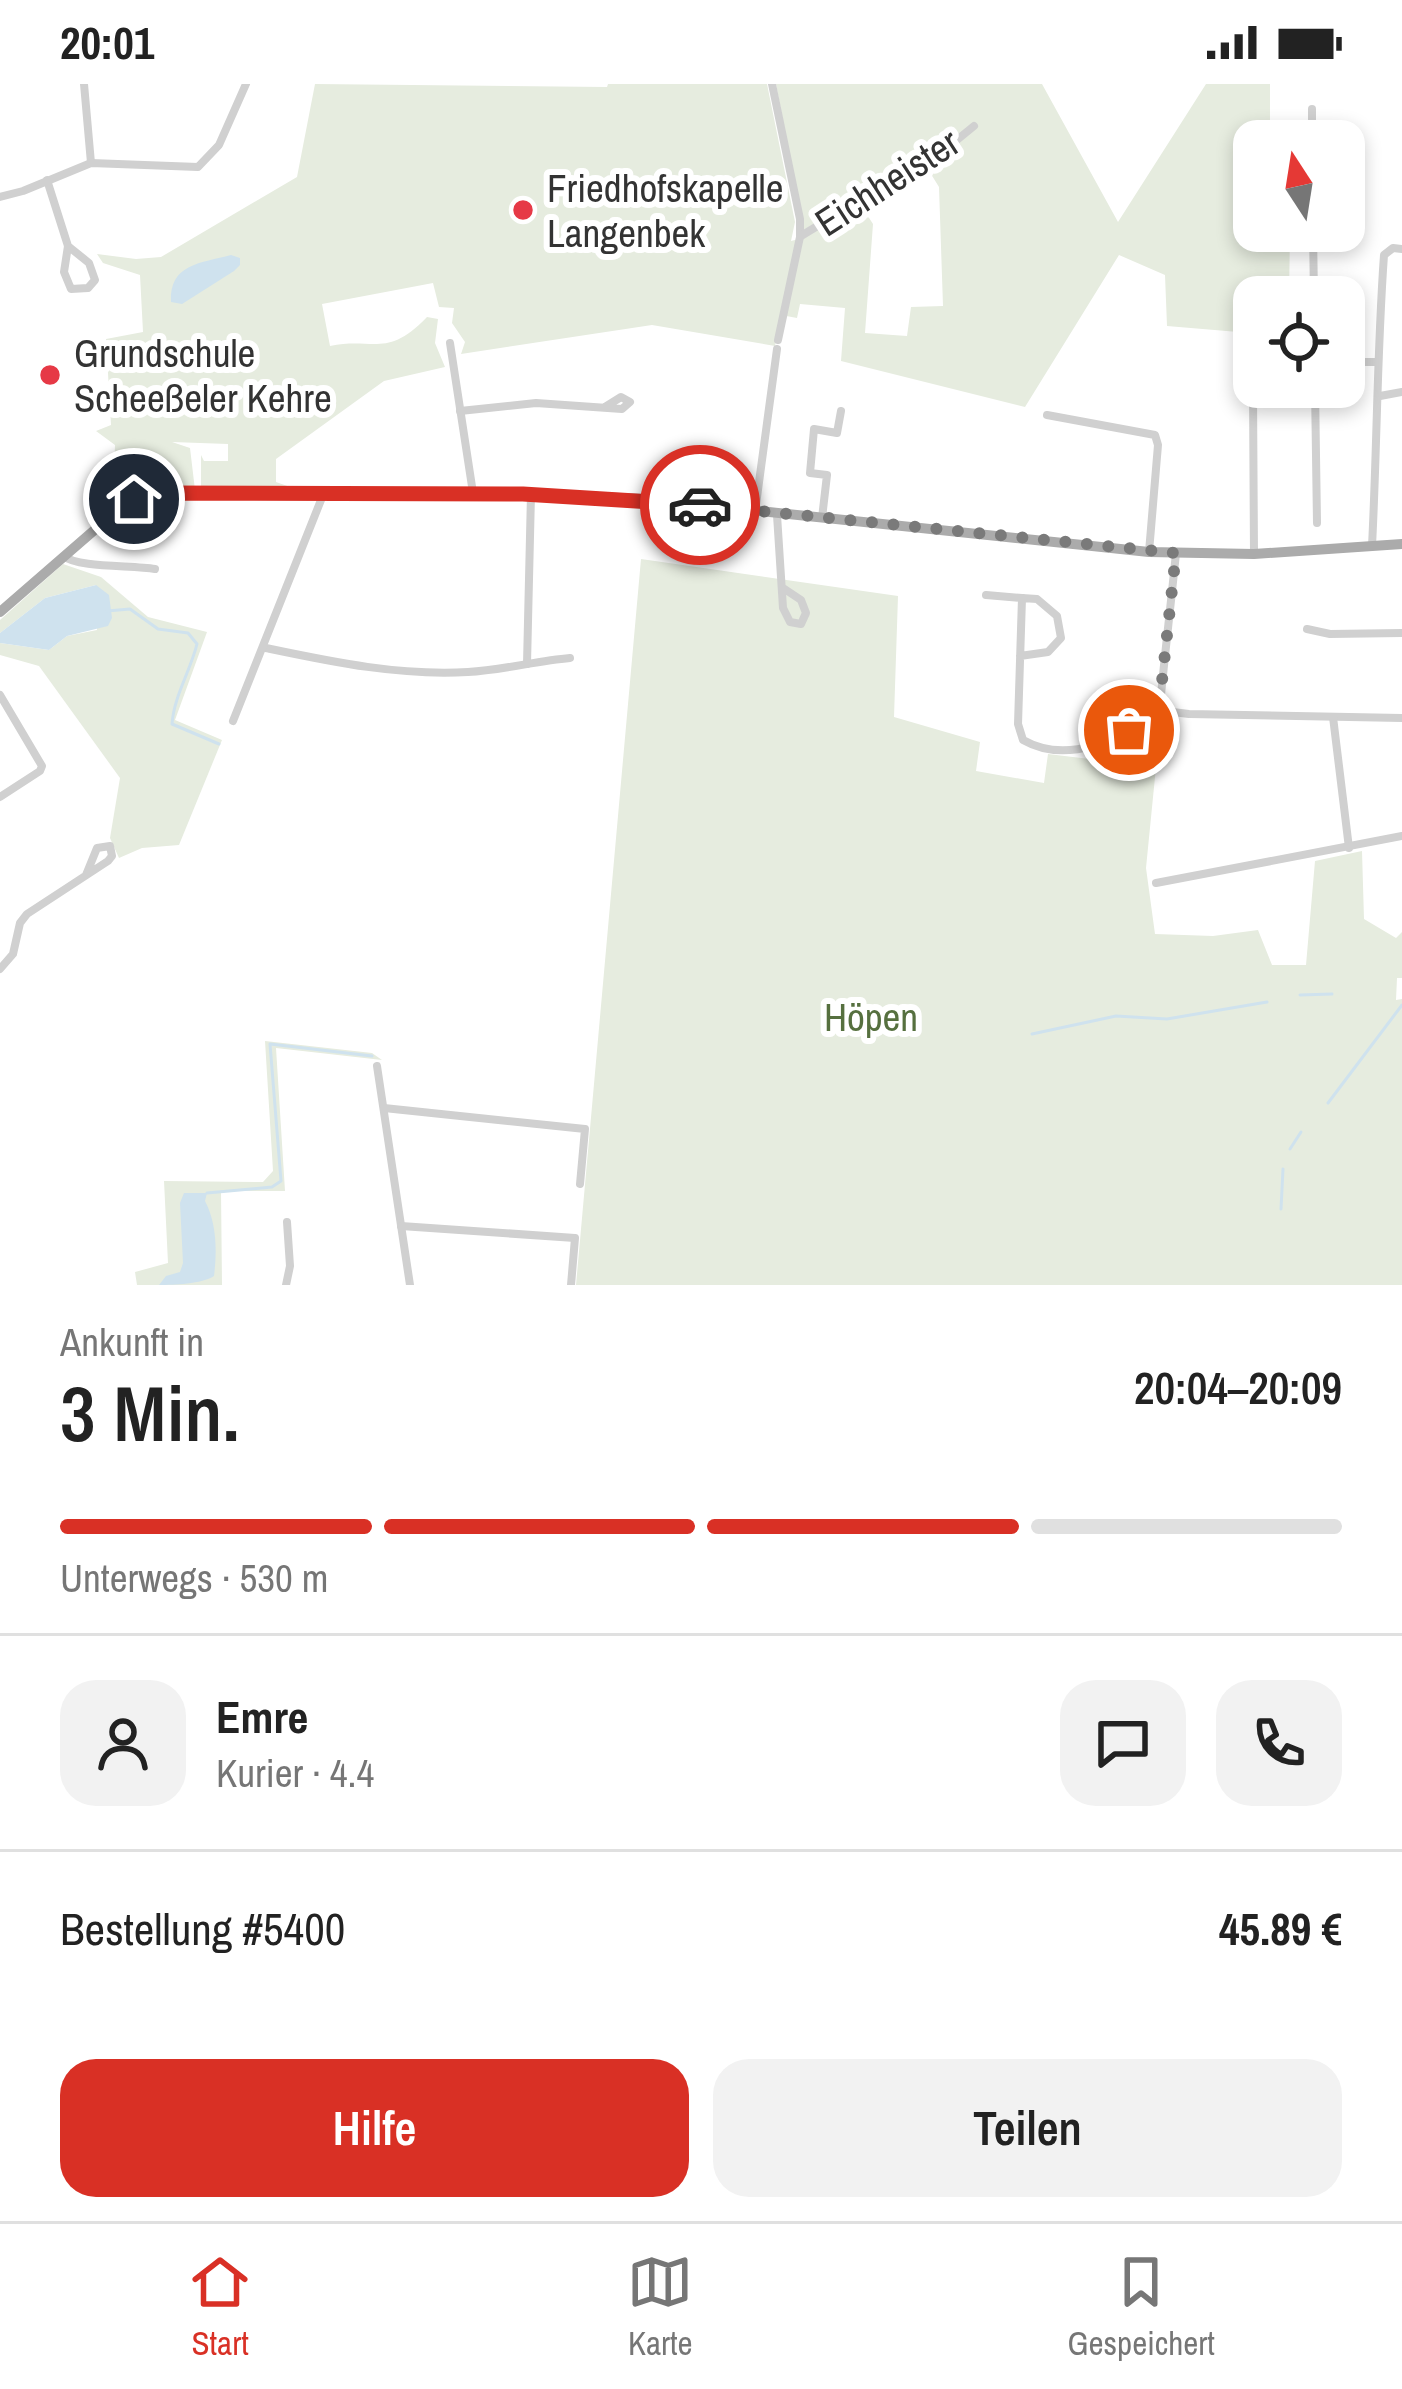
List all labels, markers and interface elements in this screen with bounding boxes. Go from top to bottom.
text: 20:01 [60,12,154,73]
street label: Eichheister [805,116,969,248]
north arrow [1233,120,1365,252]
map controls [1233,120,1365,408]
place label: Friedhofskapelle Langenbek [547,162,783,259]
marker: Friedhofskapelle Langenbek [510,197,536,223]
button: locate [1233,276,1365,408]
place label: Grundschule Scheeßeler Kehre [74,327,332,424]
marker: Grundschule Scheeßeler Kehre [37,362,63,388]
courier [640,445,760,565]
pin [83,448,185,550]
icon: home [101,466,167,532]
icon: car [667,472,733,538]
pin [1078,679,1180,781]
icon: bag [1096,697,1162,763]
park label: Höpen [824,991,918,1043]
text: Ankunft in [60,1316,204,1368]
text: 20:04–20:09 [1134,1357,1342,1418]
text: 3 Min. [60,1360,240,1465]
text: Unterwegs · 530 m [60,1552,328,1604]
button: person [60,1680,186,1806]
button: chat [1060,1680,1186,1806]
button: phone [1216,1680,1342,1806]
text: Emre [216,1686,308,1747]
text: Kurier · 4.4 [216,1747,374,1799]
text: Bestellung #5400 [60,1898,345,1959]
text: 45.89 € [1219,1898,1342,1959]
button: Hilfe [60,2059,689,2197]
button: Teilen [713,2059,1342,2197]
tab: Start [187,2249,253,2365]
tab: Karte [627,2249,693,2365]
tab: Gespeichert [1067,2249,1215,2365]

